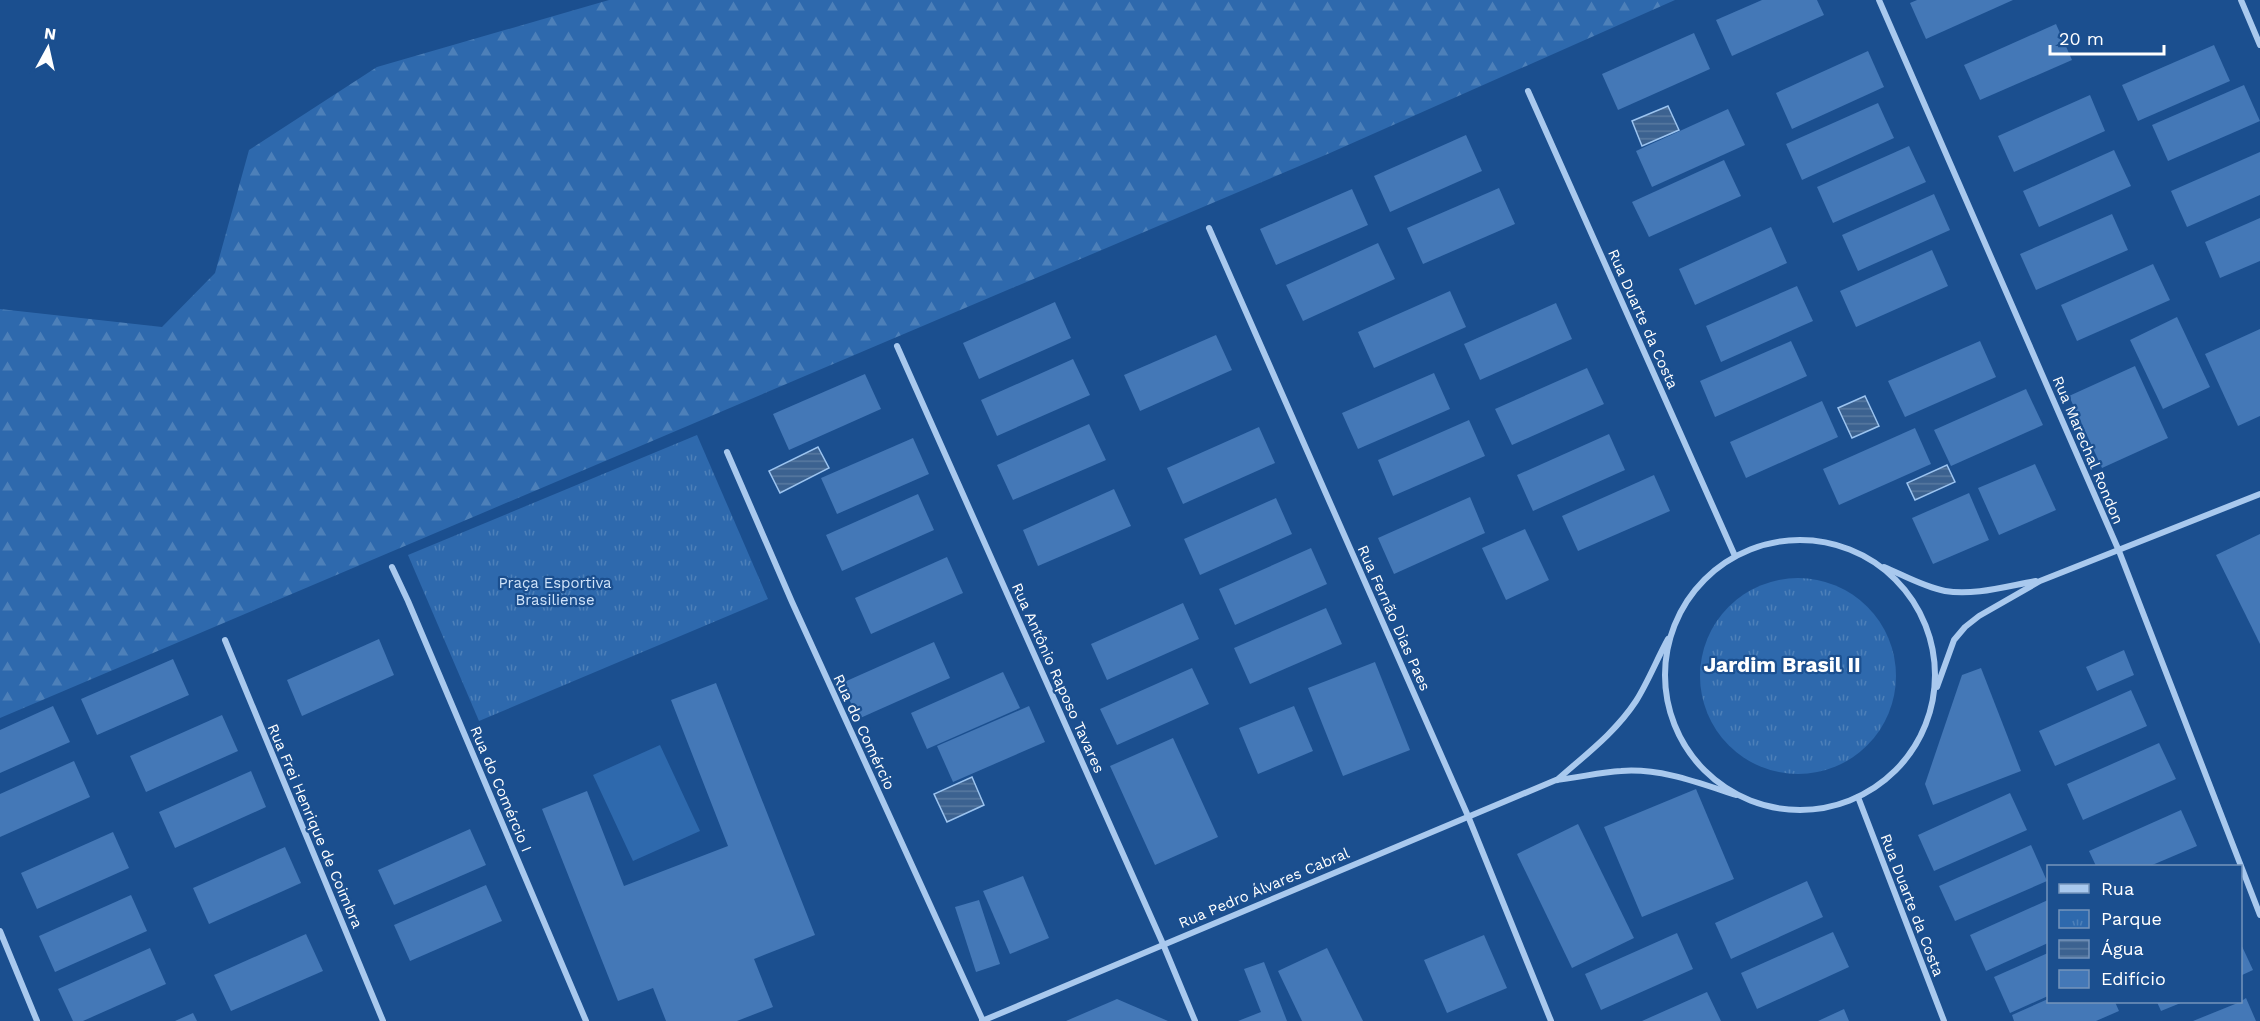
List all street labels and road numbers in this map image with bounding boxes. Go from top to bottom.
street label: Rua Duarte da Costa [1604,246,1682,392]
street label: Rua Marechal Rondon [2049,373,2127,527]
street label: Rua Fernão Dias Paes [1354,542,1434,694]
street label: Rua Antônio Raposo Tavares [1008,580,1108,776]
street label: Rua do Comércio [829,671,899,793]
street label: Rua Frei Henrique de Coimbra [264,721,367,931]
street label: Rua do Comércio I [466,723,536,855]
street label: Rua Duarte da Costa [1876,831,1948,979]
street label: Rua Pedro Álvares Cabral [1176,844,1352,932]

